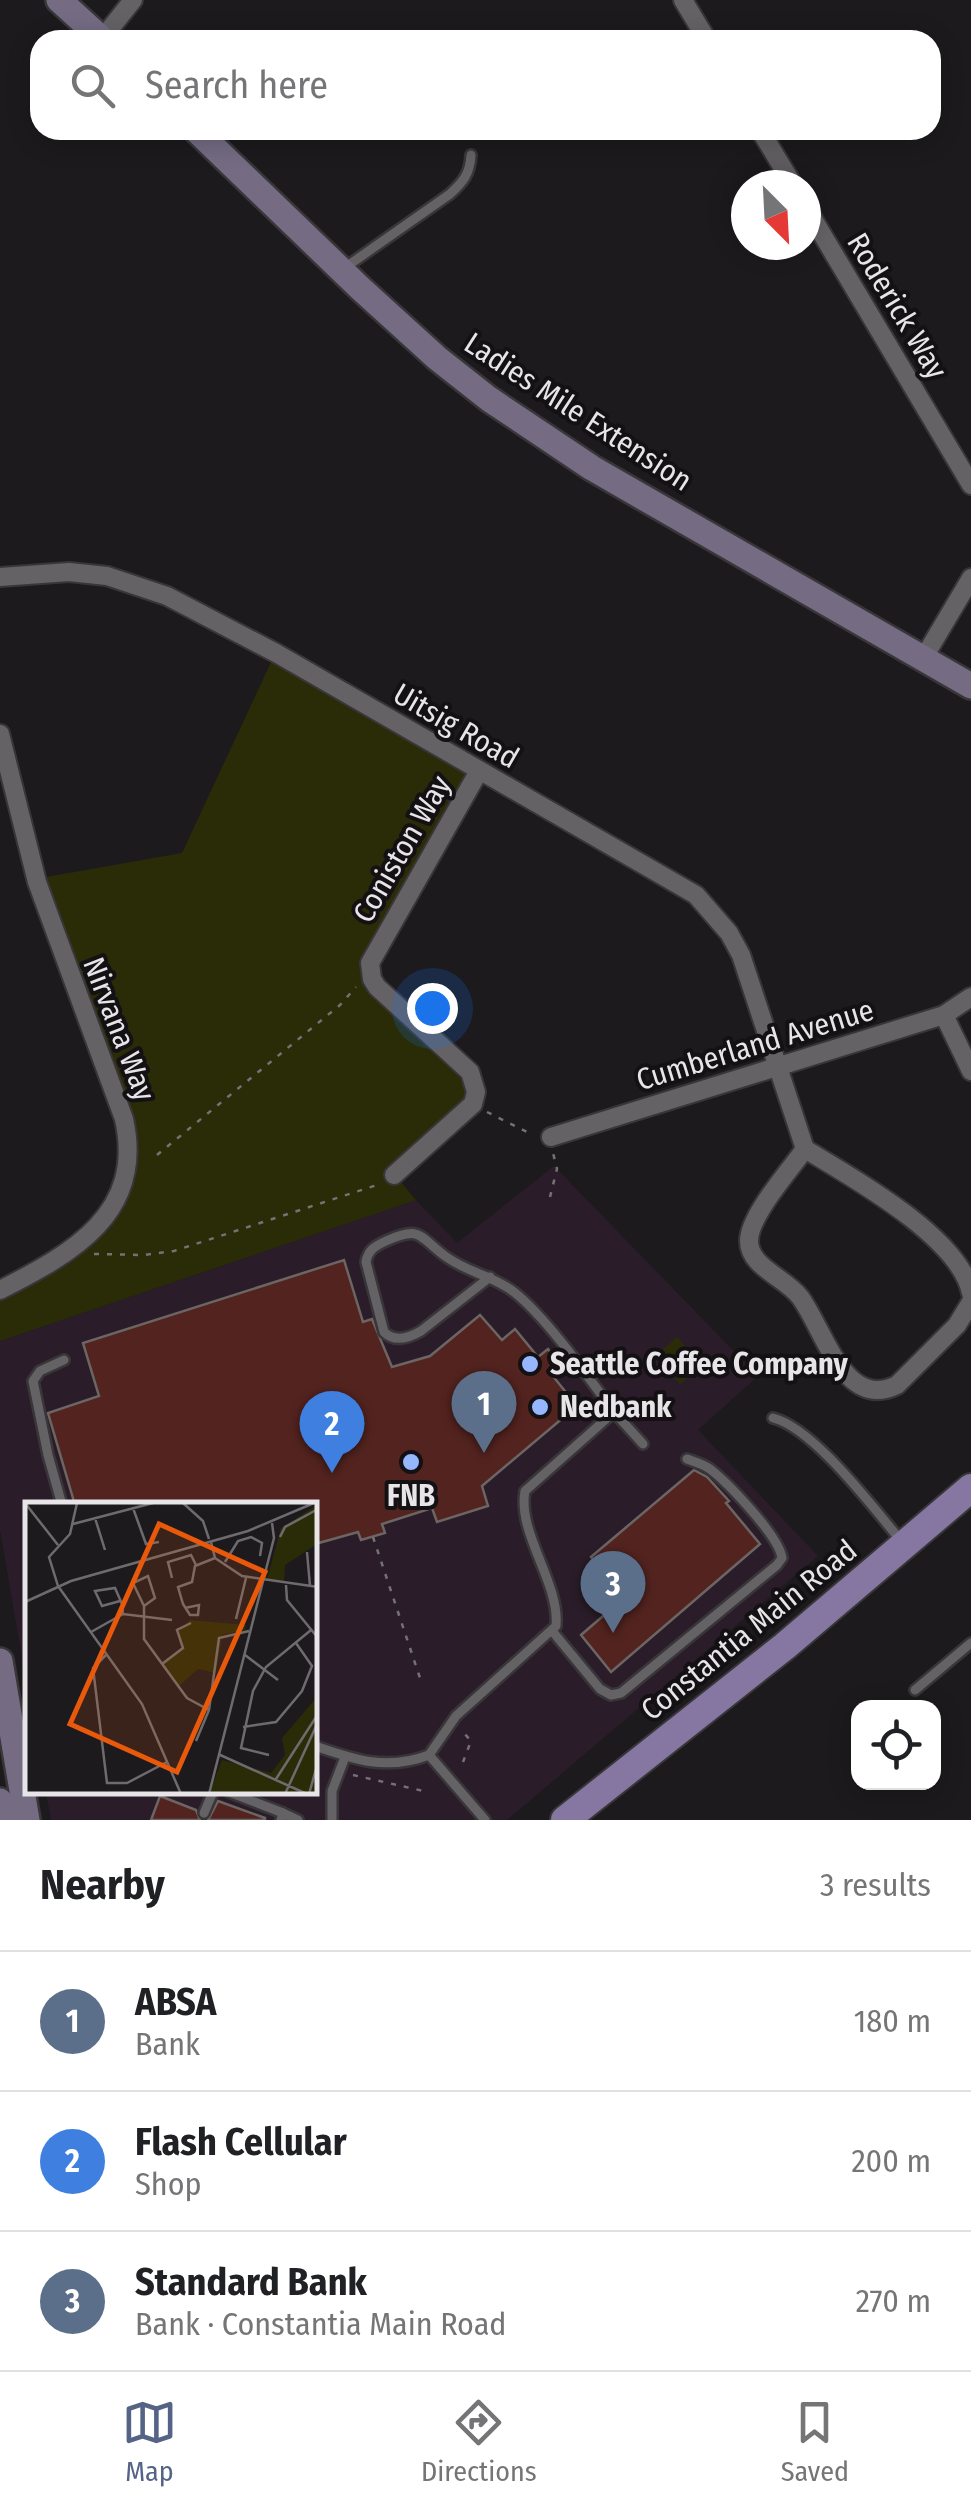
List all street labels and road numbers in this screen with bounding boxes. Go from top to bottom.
street label: Roderick Way [839,227,955,386]
street label: Ladies Mile Extension [458,325,698,499]
street label: Uitsig Road [387,676,525,776]
street label: Coniston Way [345,769,459,929]
street label: Nirvana Way [75,952,163,1106]
street label: Cumberland Avenue [632,992,878,1098]
street label: Constantia Main Road [634,1532,864,1728]

